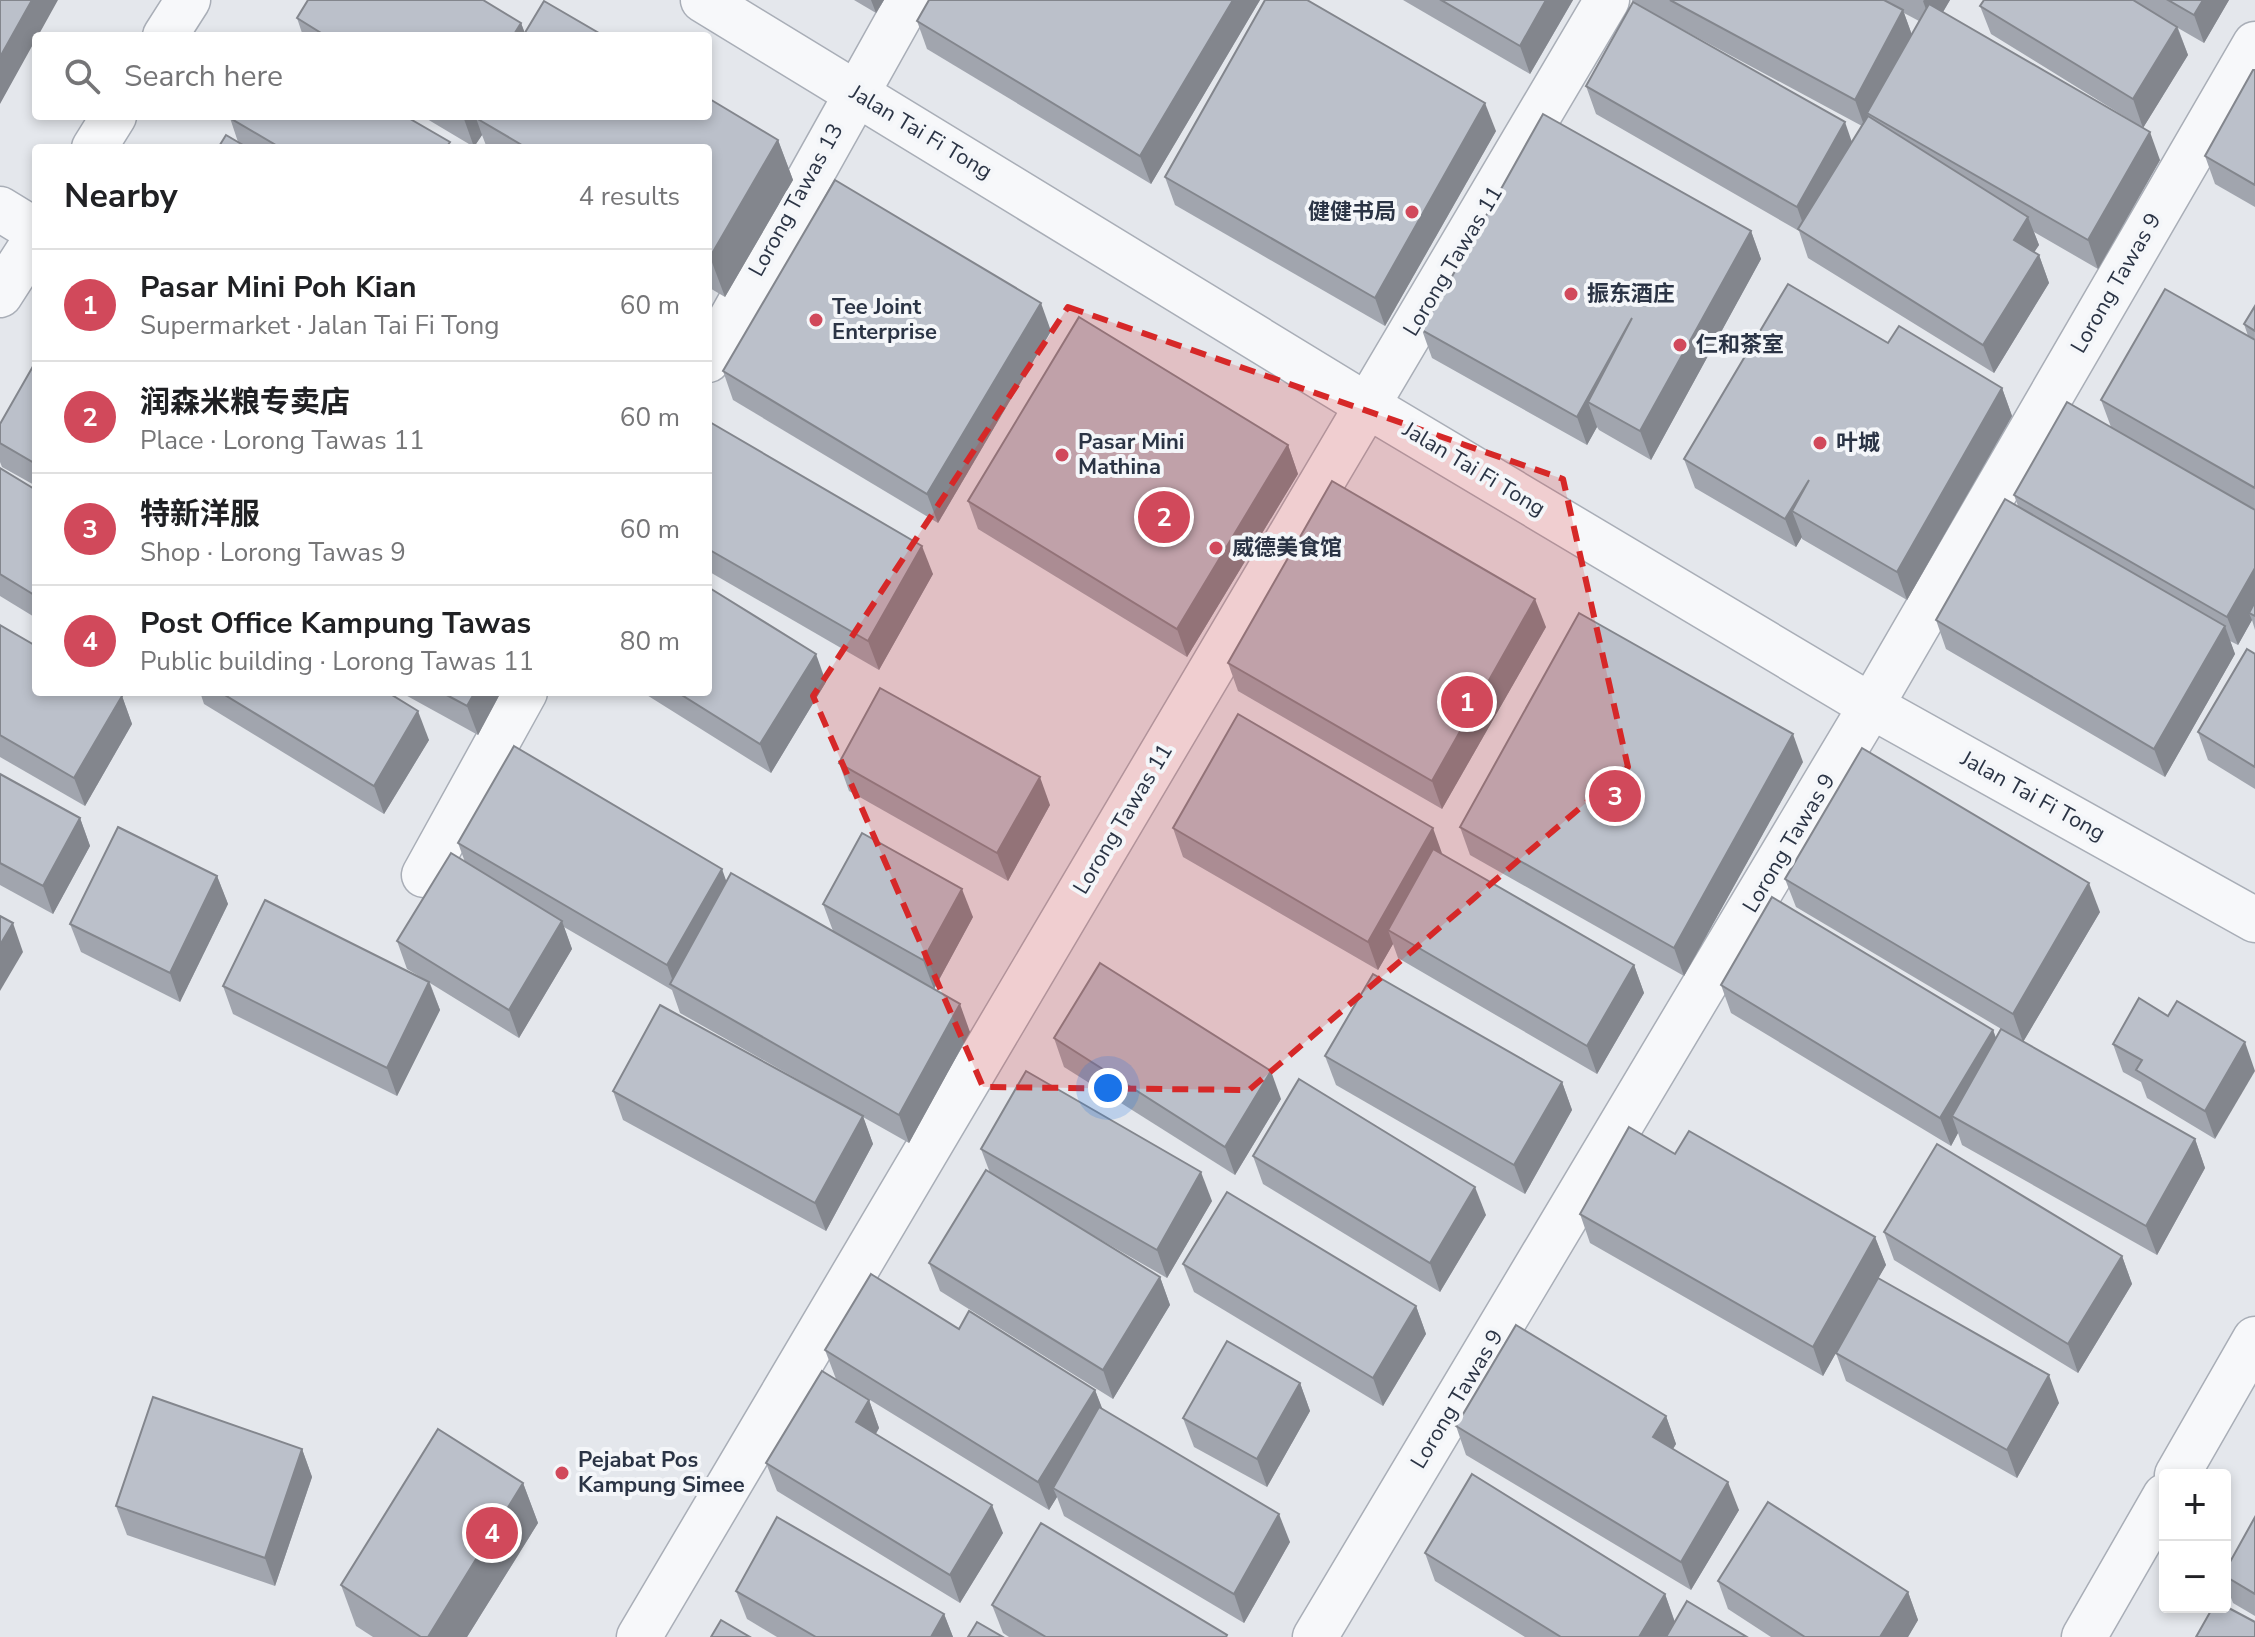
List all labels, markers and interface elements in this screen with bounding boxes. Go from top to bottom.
search box [32,32,712,120]
icon: search [60,54,104,98]
text: Search here [124,56,283,97]
street label: Jalan Tai Fi Tong [843,77,998,186]
street label: Lorong Tawas 13 [741,118,851,282]
text: Nearby [64,173,178,219]
text: 4 results [579,179,680,214]
street label: Lorong Tawas 11 [1396,180,1510,342]
place label: 健健书局 [1308,197,1396,227]
marker: 健健书局 [1403,203,1421,221]
street label: Lorong Tawas 9 [2064,207,2168,359]
text: Pasar Mini Poh Kian [140,267,416,308]
place label: 振东酒庄 [1587,279,1675,309]
marker: 振东酒庄 [1562,285,1580,303]
text: 1 [82,288,98,323]
text: 60 m [620,288,680,323]
place label: Tee Joint Enterprise [832,292,937,347]
text: Supermarket · Jalan Tai Fi Tong [140,308,499,343]
marker: Tee Joint Enterprise [807,311,825,329]
place label: 仁和茶室 [1696,330,1784,360]
marker: 仁和茶室 [1671,336,1689,354]
text: 润森米粮专卖店 [140,382,350,423]
text: 2 [82,400,98,435]
text: 60 m [620,400,680,435]
street label: Jalan Tai Fi Tong [1396,414,1551,523]
text: Place · Lorong Tawas 11 [140,423,425,458]
place label: Pasar Mini Mathina [1078,427,1184,482]
place label: 叶城 [1836,428,1880,458]
marker: 叶城 [1811,434,1829,452]
marker: Pasar Mini Mathina [1053,446,1071,464]
pin: 2 [1138,487,1190,547]
text: 特新洋服 [140,494,260,535]
text: 3 [82,512,98,547]
text: 60 m [620,512,680,547]
place label: 威德美食馆 [1232,533,1342,563]
text: Shop · Lorong Tawas 9 [140,535,406,570]
marker: 威德美食馆 [1207,539,1225,557]
text: Post Office Kampung Tawas [140,603,531,644]
text: 4 [82,624,98,659]
text: 80 m [620,624,680,659]
text: Public building · Lorong Tawas 11 [140,644,534,679]
pin: 1 [1441,672,1493,732]
street label: Lorong Tawas 11 [1066,738,1180,900]
street label: Jalan Tai Fi Tong [1954,743,2111,848]
pin: 3 [1589,766,1641,826]
street label: Lorong Tawas 9 [1736,768,1842,918]
your location [1088,1068,1128,1108]
street label: Lorong Tawas 9 [1404,1324,1510,1474]
place label: Pejabat Pos Kampung Simee [578,1445,745,1500]
marker: Pejabat Pos Kampung Simee [553,1464,571,1482]
map controls [2159,1469,2231,1613]
button: + [2159,1469,2231,1541]
pin: 4 [466,1503,518,1563]
button: − [2159,1541,2231,1613]

